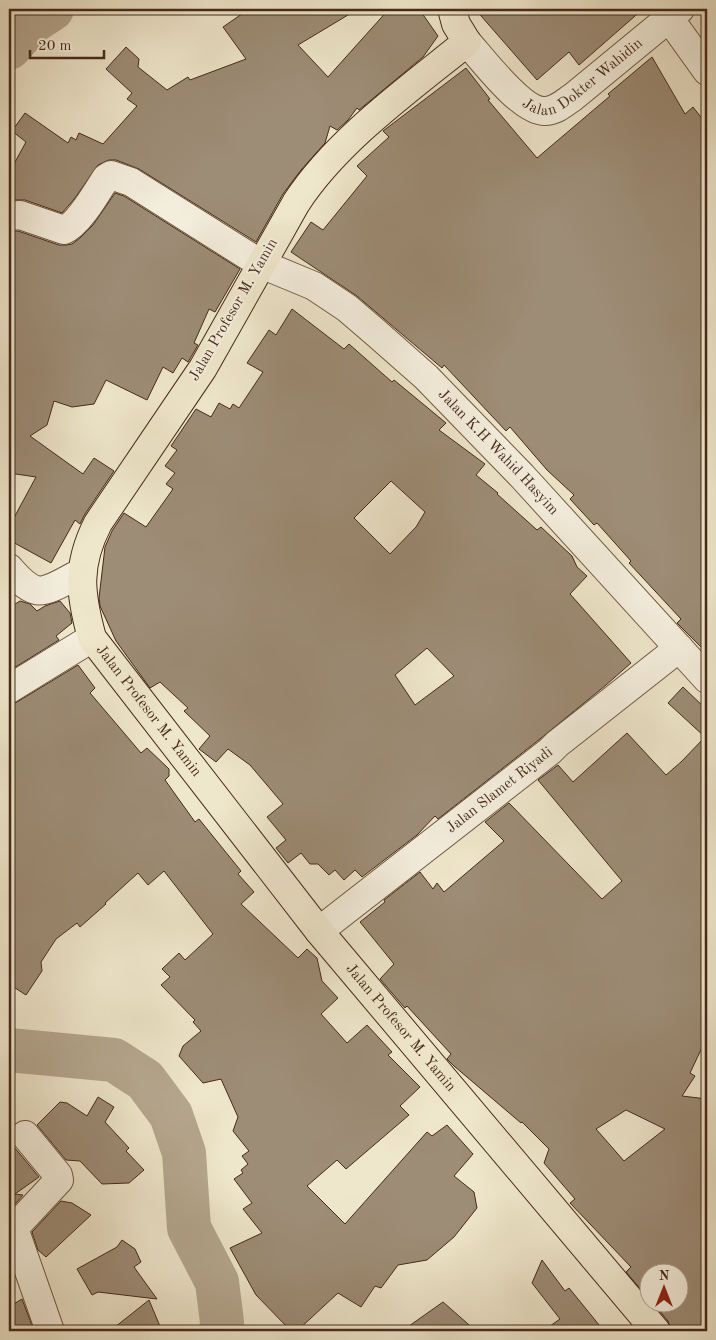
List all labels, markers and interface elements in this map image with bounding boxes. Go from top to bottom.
scale bar [30,28,104,60]
street label: Jalan Dokter Wahidin [519,36,645,119]
text: 20 m [38,39,72,54]
street label: Jalan Profesor M. Yamin [187,236,281,384]
street label: Jalan K.H Wahid Hasyim [435,387,561,518]
street label: Jalan Profesor M. Yamin [93,642,204,779]
street label: Jalan Slamet Riyadi [444,744,556,836]
street label: Jalan Profesor M. Yamin [343,961,458,1095]
north arrow [638,1262,688,1312]
text: N [659,1269,670,1283]

